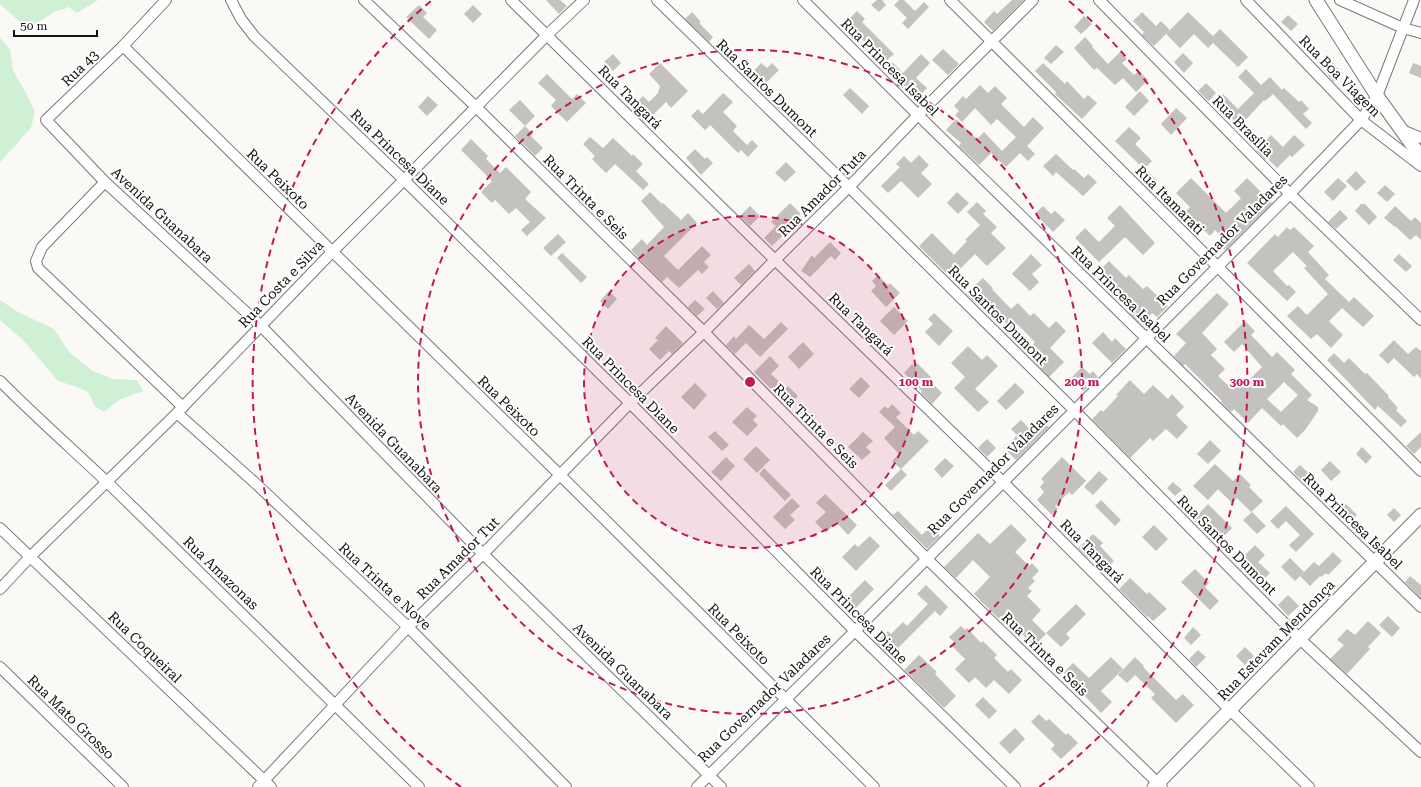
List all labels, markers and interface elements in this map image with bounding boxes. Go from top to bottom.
scale bar [14,12,97,38]
street label: Rua Princesa Isabel [838,15,943,120]
text: 50 m [20,19,47,33]
street label: Rua Boa Viagem [1296,32,1384,120]
street label: Rua Santos Dumont [713,36,821,140]
street label: Rua 43 [58,47,102,89]
street label: Rua Tangará [595,62,665,132]
street label: Rua Brasília [1209,92,1277,160]
street label: Rua Princesa Diane [348,106,453,208]
street label: Rua Peixoto [244,145,312,213]
street label: Rua Amador Tuta [775,146,869,240]
street label: Rua Trinta e Seis [540,151,632,243]
street label: Rua Itamarati [1132,162,1208,238]
street label: Avenida Guanabara [108,164,216,266]
street label: Rua Governador Valadares [1153,171,1291,309]
street label: Rua Costa e Silva [235,237,327,331]
street label: Rua Princesa Isabel [1068,243,1174,346]
street label: Rua Santos Dumont [945,262,1051,368]
street label: Rua Tangará [826,289,897,359]
street label: Rua Princesa Diane [579,333,683,437]
street label: Rua Peixoto [475,372,543,440]
centre of rings [743,375,757,389]
text: 100 m [899,375,934,389]
text: 200 m [1065,375,1100,389]
text: 300 m [1230,375,1265,389]
street label: Rua Trinta e Seis [770,380,862,472]
street label: Avenida Guanabara [342,390,446,496]
street label: Rua Governador Valadares [924,400,1062,538]
street label: Rua Princesa Isabel [1300,470,1406,573]
street label: Rua Santos Dumont [1174,492,1280,598]
street label: Rua Amador Tut [414,514,502,602]
street label: Rua Tangará [1057,516,1127,586]
street label: Rua Amazonas [180,533,262,613]
street label: Rua Trinta e Nove [336,539,435,633]
street label: Rua Princesa Diane [807,563,911,667]
street label: Rua Estevam Mendonça [1214,576,1338,704]
street label: Rua Peixoto [705,600,773,668]
street label: Rua Coqueiral [105,608,185,686]
street label: Rua Trinta e Seis [999,609,1091,699]
street label: Avenida Guanabara [570,619,676,723]
street label: Rua Governador Valadares [694,630,834,766]
street label: Rua Mato Grosso [24,672,118,762]

